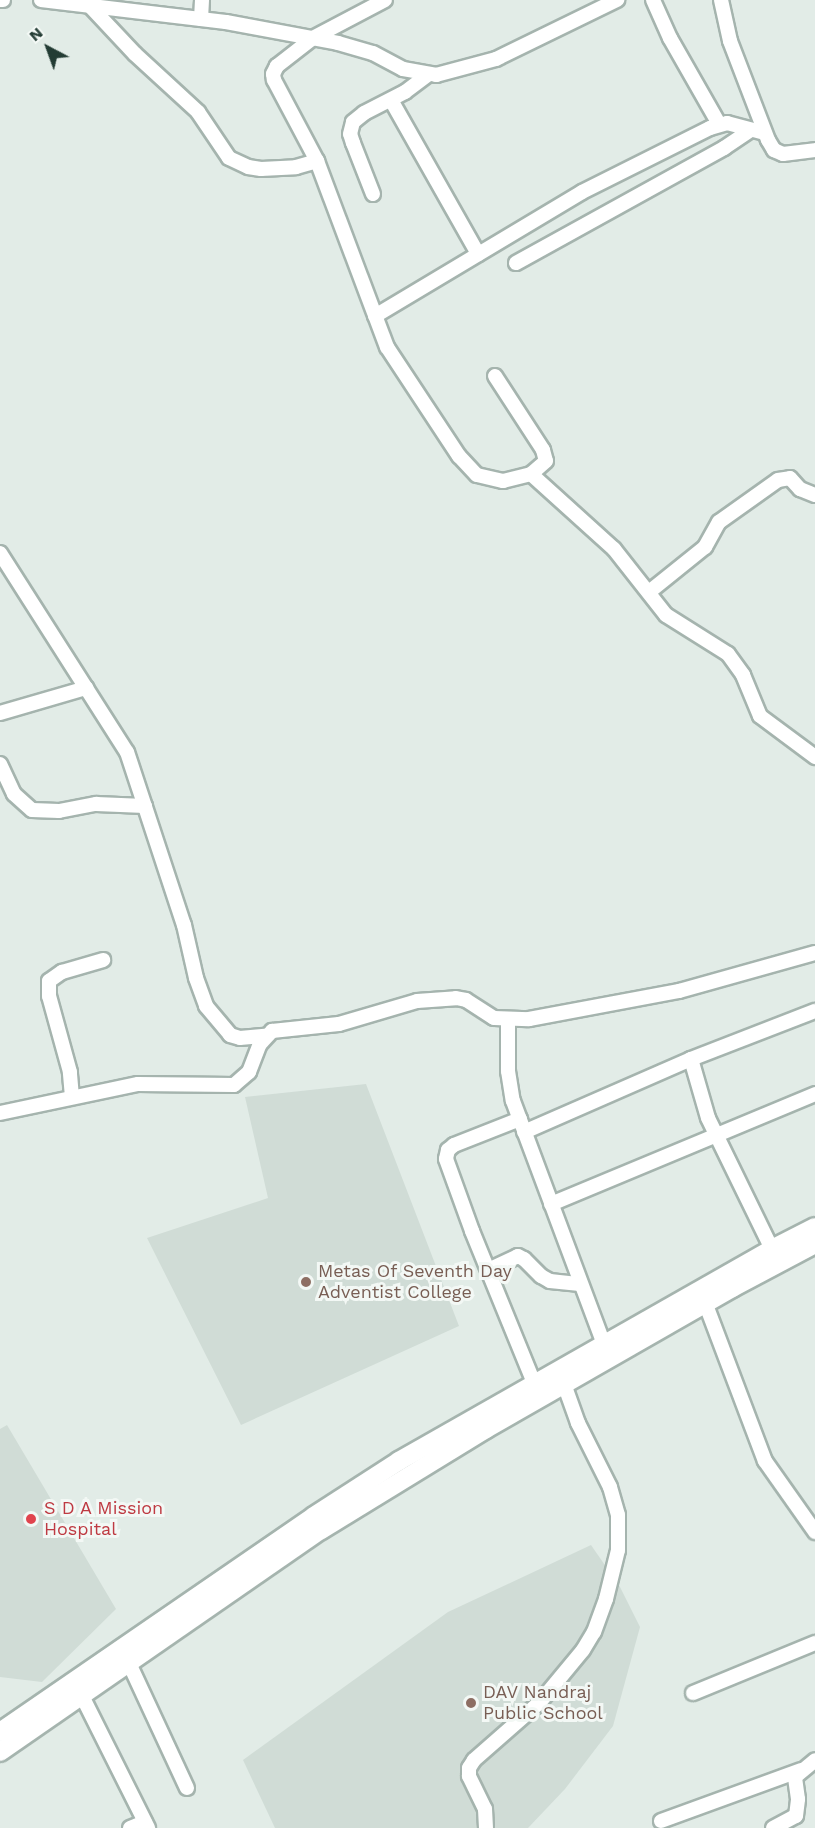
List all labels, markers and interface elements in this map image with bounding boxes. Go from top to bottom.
north arrow [18,18,78,78]
text: N [25,23,47,45]
place label: Metas Of Seventh Day Adventist College [318,1261,513,1304]
marker: Metas Of Seventh Day Adventist College [299,1275,313,1289]
place label: S D A Mission Hospital [44,1498,165,1540]
marker: S D A Mission Hospital [22,1510,40,1528]
place label: DAV Nandraj Public School [483,1682,603,1724]
marker: DAV Nandraj Public School [464,1696,478,1710]

